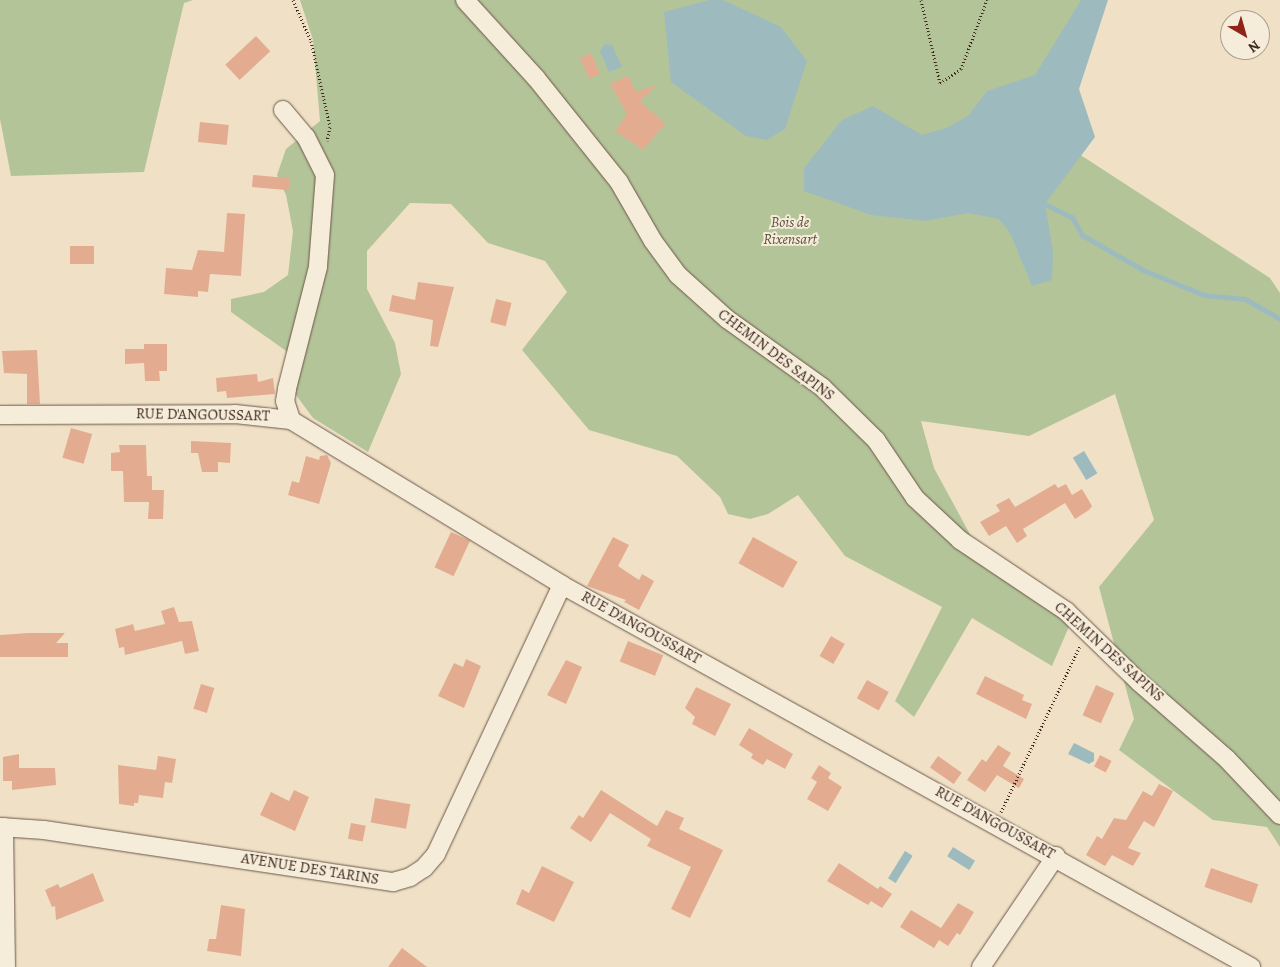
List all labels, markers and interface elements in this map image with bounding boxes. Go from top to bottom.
north arrow [1220,10,1270,60]
text: N [1244,36,1264,57]
park label: Bois de Rixensart [763,213,817,248]
street label: CHEMIN DES SAPINS [714,305,838,405]
street label: RUE D'ANGOUSSART [136,405,270,425]
street label: RUE D'ANGOUSSART [578,588,704,668]
street label: CHEMIN DES SAPINS [1051,598,1167,706]
street label: RUE D'ANGOUSSART [932,783,1058,863]
street label: AVENUE DES TARINS [240,849,380,889]

